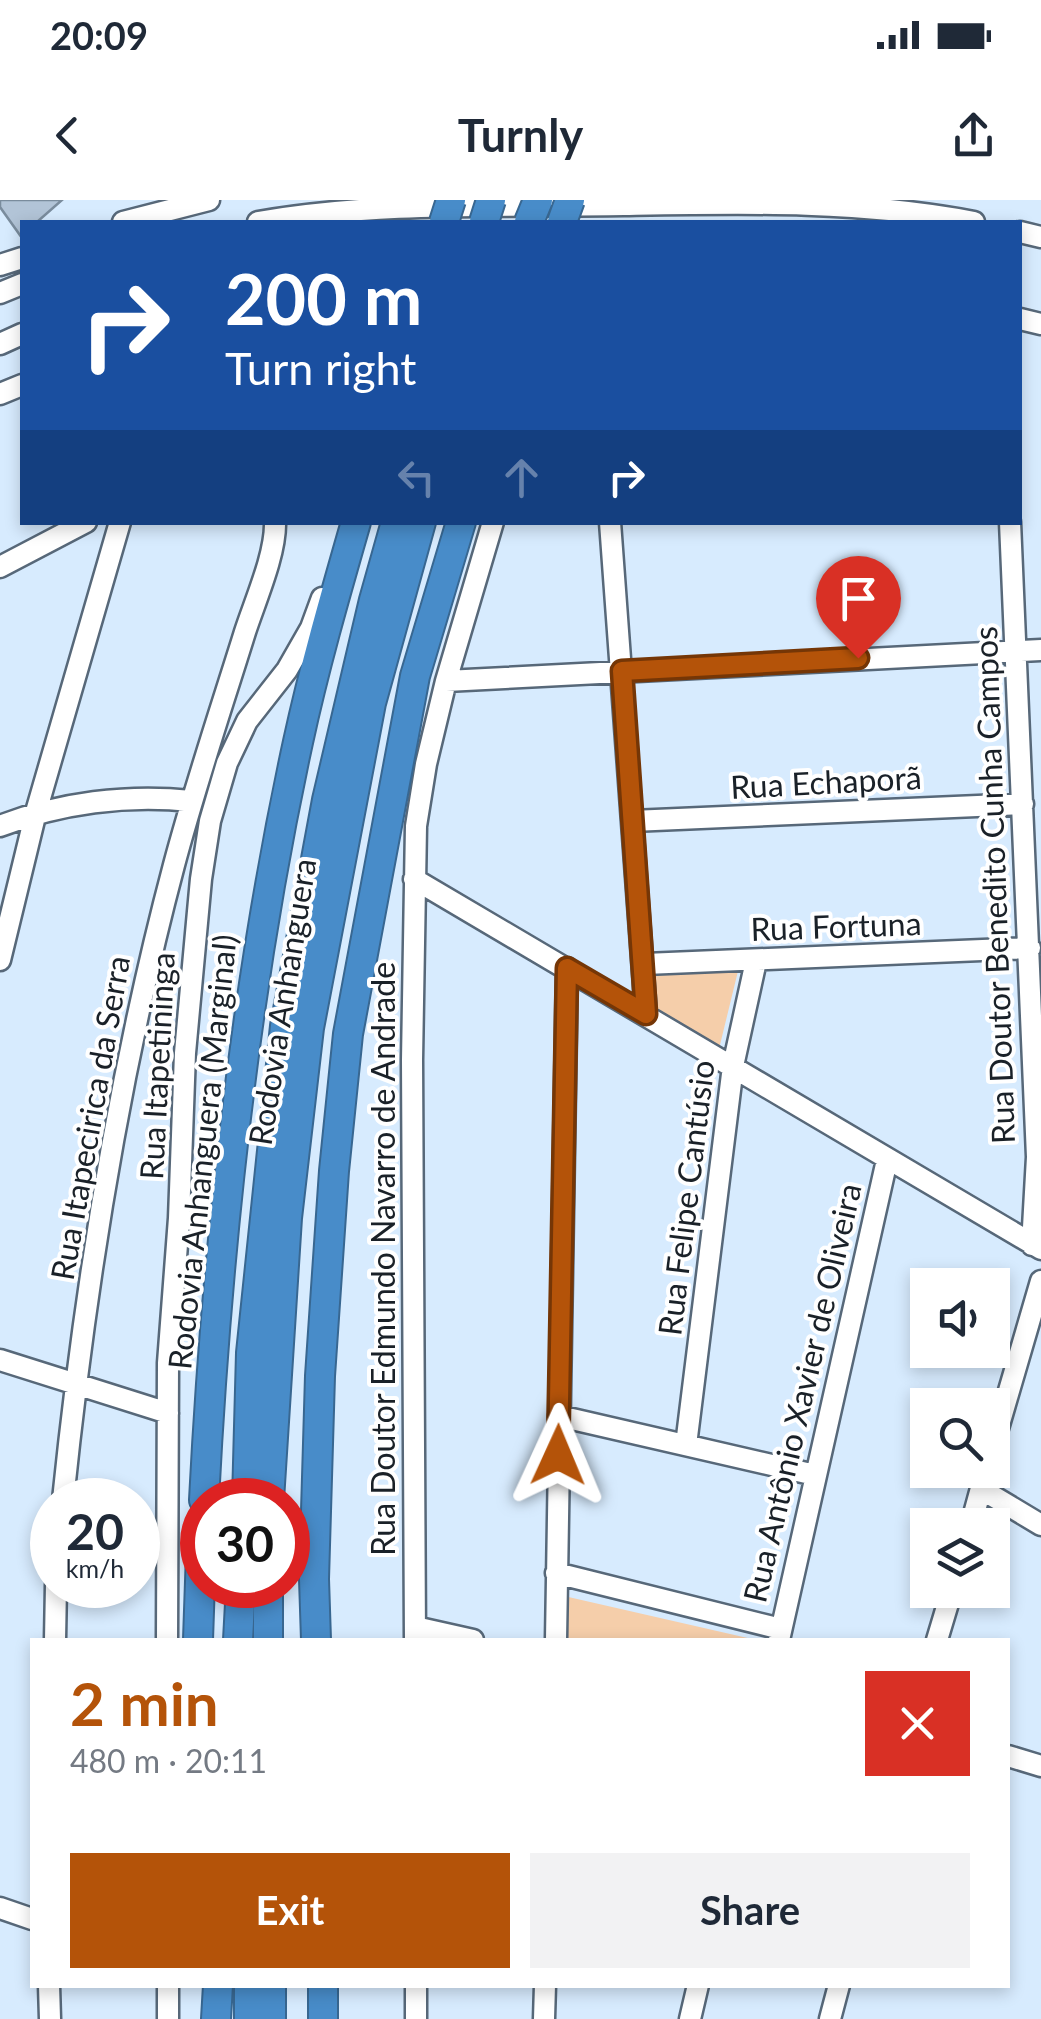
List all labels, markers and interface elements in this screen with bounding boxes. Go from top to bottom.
text: 20:09 [50,12,148,58]
icon: back [40,108,95,163]
text: Turnly [458,108,583,162]
icon: share [946,108,1001,163]
text: 200 m [225,256,422,340]
icon: right [60,260,190,390]
text: Turn right [225,341,416,395]
icon: left [389,450,444,505]
icon: ahead [494,450,549,505]
icon: right [599,450,654,505]
pin [816,556,901,659]
icon: arrive [831,571,886,626]
street label: Rua Doutor Benedito Cunha Campos [965,626,1022,1145]
street label: Rua Echaporã [729,757,923,806]
street label: Rodovia Anhanguera [240,856,323,1148]
street label: Rua Fortuna [750,903,922,948]
street label: Rodovia Anhanguera (Marginal) [159,932,244,1371]
street label: Rua Itapetininga [131,951,182,1181]
street label: Rua Itapecirica da Serra [42,952,137,1283]
street label: Rua Doutor Edmundo Navarro de Andrade [363,962,402,1556]
street label: Rua Felipe Cantúsio [649,1058,722,1338]
street label: Rua Antônio Xavier de Oliveira [734,1179,869,1606]
map controls [910,1268,1010,1608]
button: sound [910,1268,1010,1368]
button: search [910,1388,1010,1488]
position arrow [506,1403,610,1507]
speed limit sign: 30 [180,1478,310,1608]
text: 20 [66,1501,124,1561]
button: layers [910,1508,1010,1608]
text: km/h [66,1553,124,1583]
text: 2 min [70,1667,219,1739]
button: close [865,1671,970,1776]
text: 480 m · 20:11 [70,1741,267,1780]
button: Exit [70,1853,510,1968]
button: Share [530,1853,970,1968]

